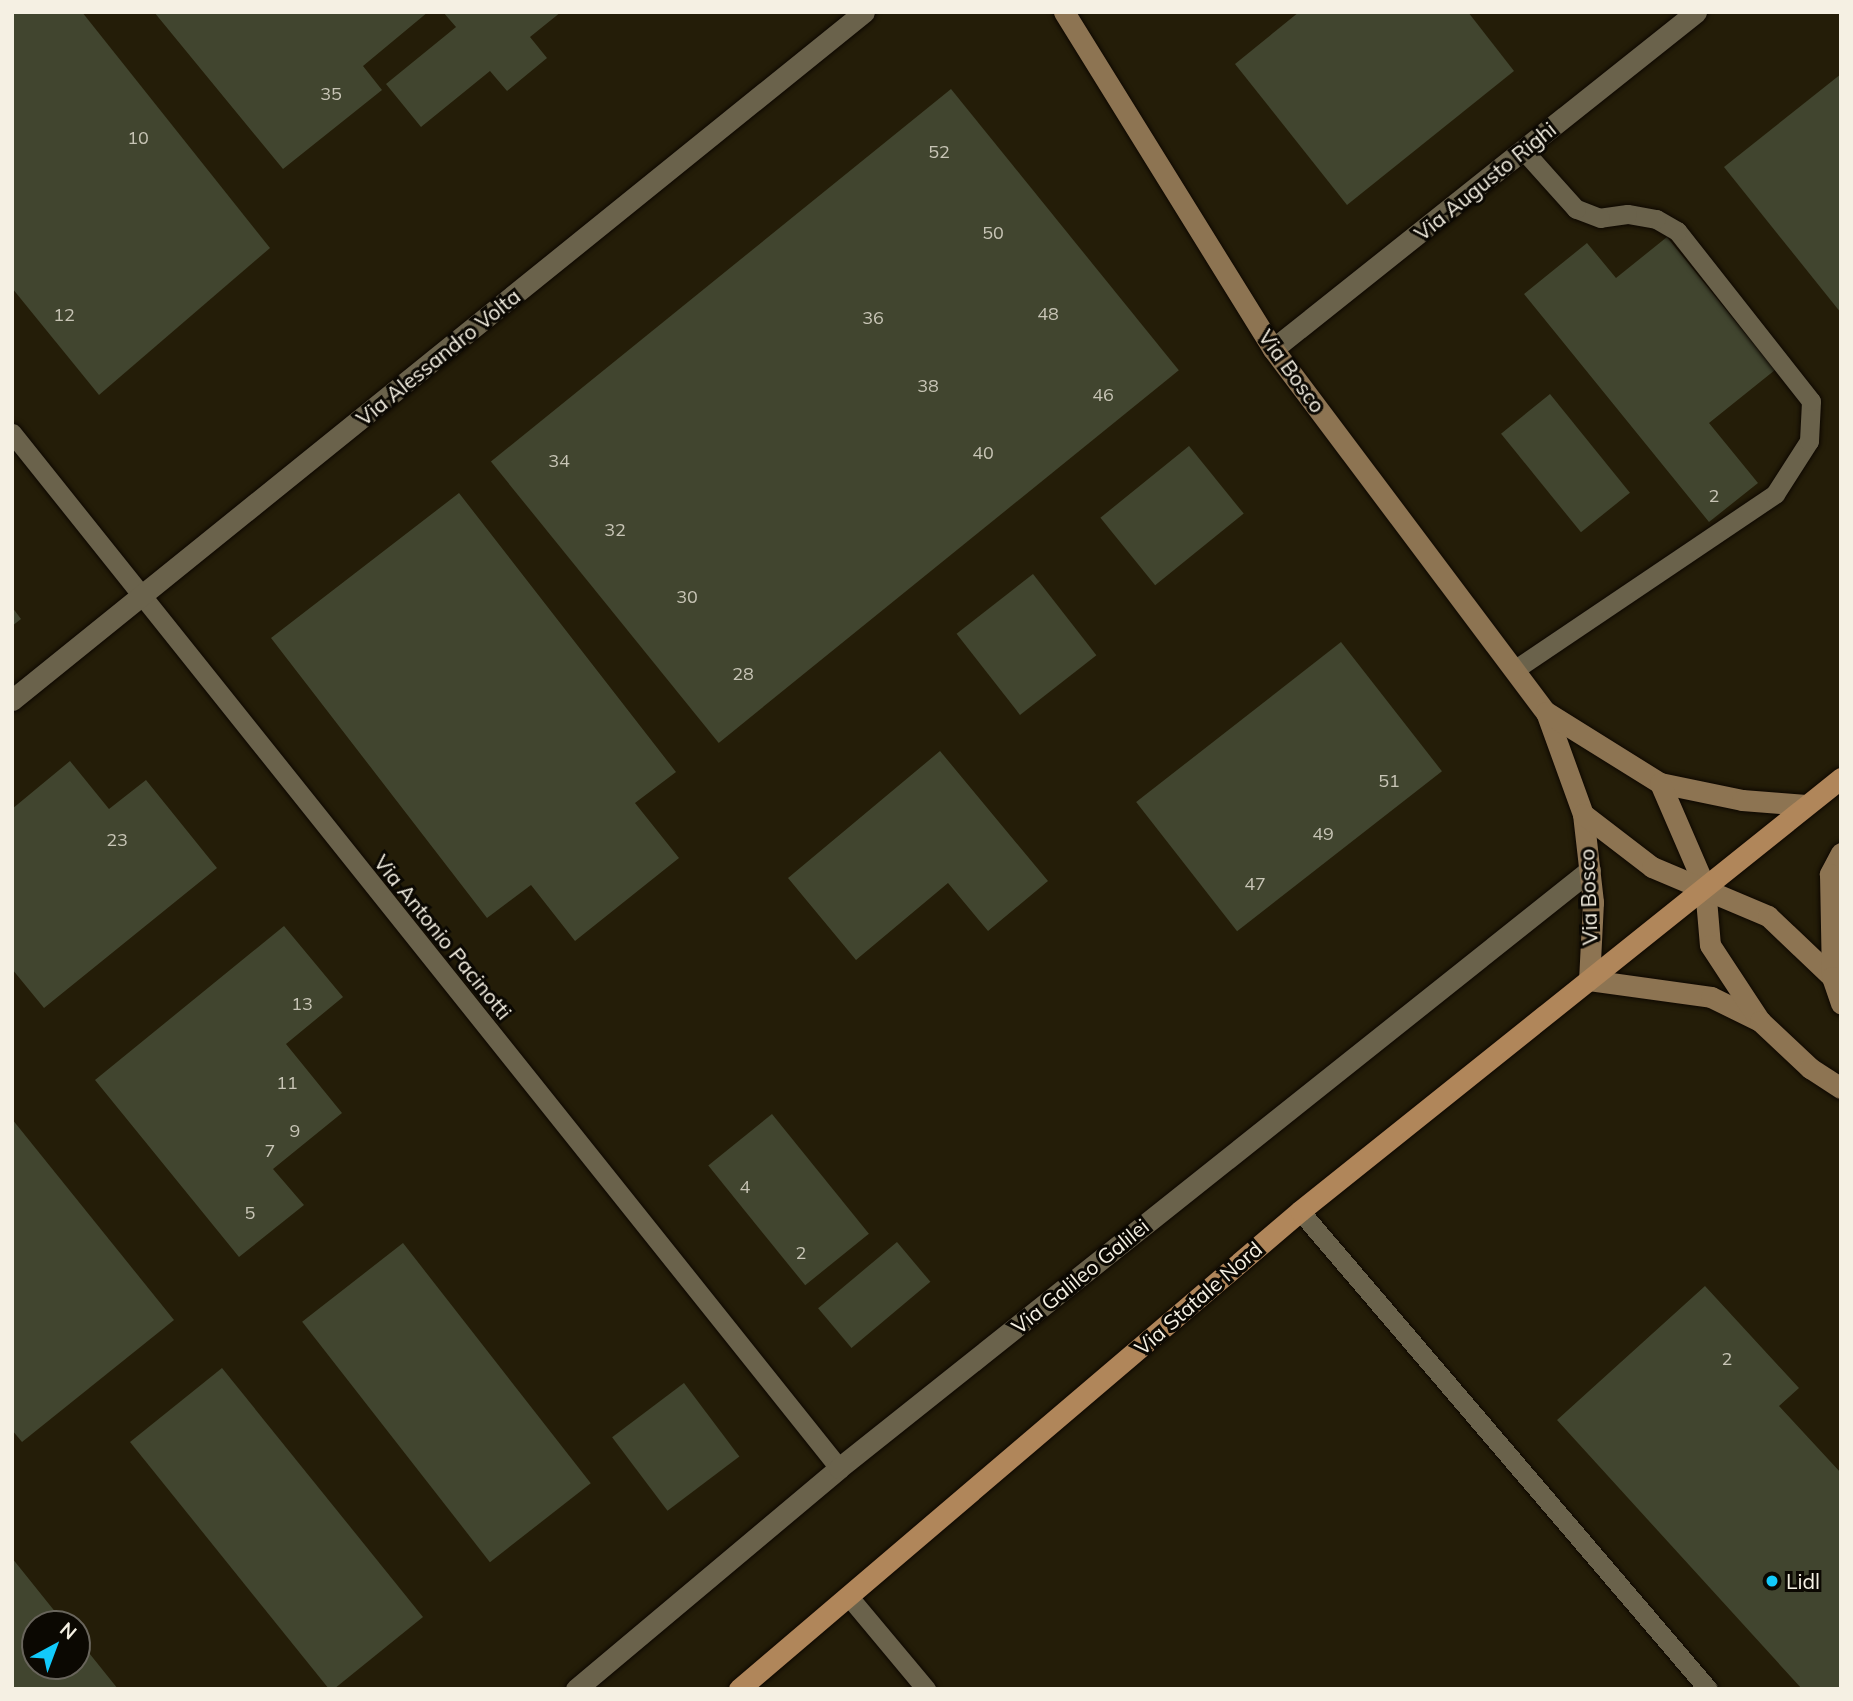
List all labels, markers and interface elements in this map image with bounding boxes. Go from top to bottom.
house number: 35 [320,83,342,105]
street label: Via Augusto Righi [1409,116,1561,246]
house number: 10 [127,127,149,149]
house number: 52 [928,141,950,163]
house number: 50 [982,222,1004,244]
street label: Via Alessandro Volta [351,283,525,431]
house number: 48 [1037,303,1059,325]
house number: 12 [53,304,75,326]
house number: 36 [862,307,884,329]
street label: Via Bosco [1253,325,1331,417]
house number: 38 [917,375,939,397]
house number: 46 [1092,384,1114,406]
house number: 40 [972,442,994,464]
house number: 34 [548,450,570,472]
house number: 2 [1709,485,1719,507]
house number: 32 [604,519,626,541]
house number: 30 [676,586,698,608]
house number: 28 [732,663,754,685]
house number: 51 [1378,770,1400,792]
house number: 49 [1312,823,1334,845]
house number: 23 [106,829,128,851]
street label: Via Bosco [1574,848,1602,946]
street label: Via Antonio Pacinotti [369,850,517,1024]
house number: 47 [1244,873,1266,895]
house number: 13 [291,993,313,1015]
house number: 11 [276,1072,298,1094]
house number: 9 [290,1120,300,1142]
house number: 7 [265,1140,275,1162]
house number: 4 [740,1176,750,1198]
house number: 5 [245,1202,255,1224]
street label: Via Galileo Galilei [1006,1213,1154,1339]
street label: Via Statale Nord [1129,1236,1267,1360]
house number: 2 [796,1242,806,1264]
house number: 2 [1722,1348,1732,1370]
place label: Lidl [1786,1568,1820,1594]
marker: Lidl [1764,1573,1780,1589]
north arrow [21,1610,91,1680]
text: N [55,1617,82,1644]

